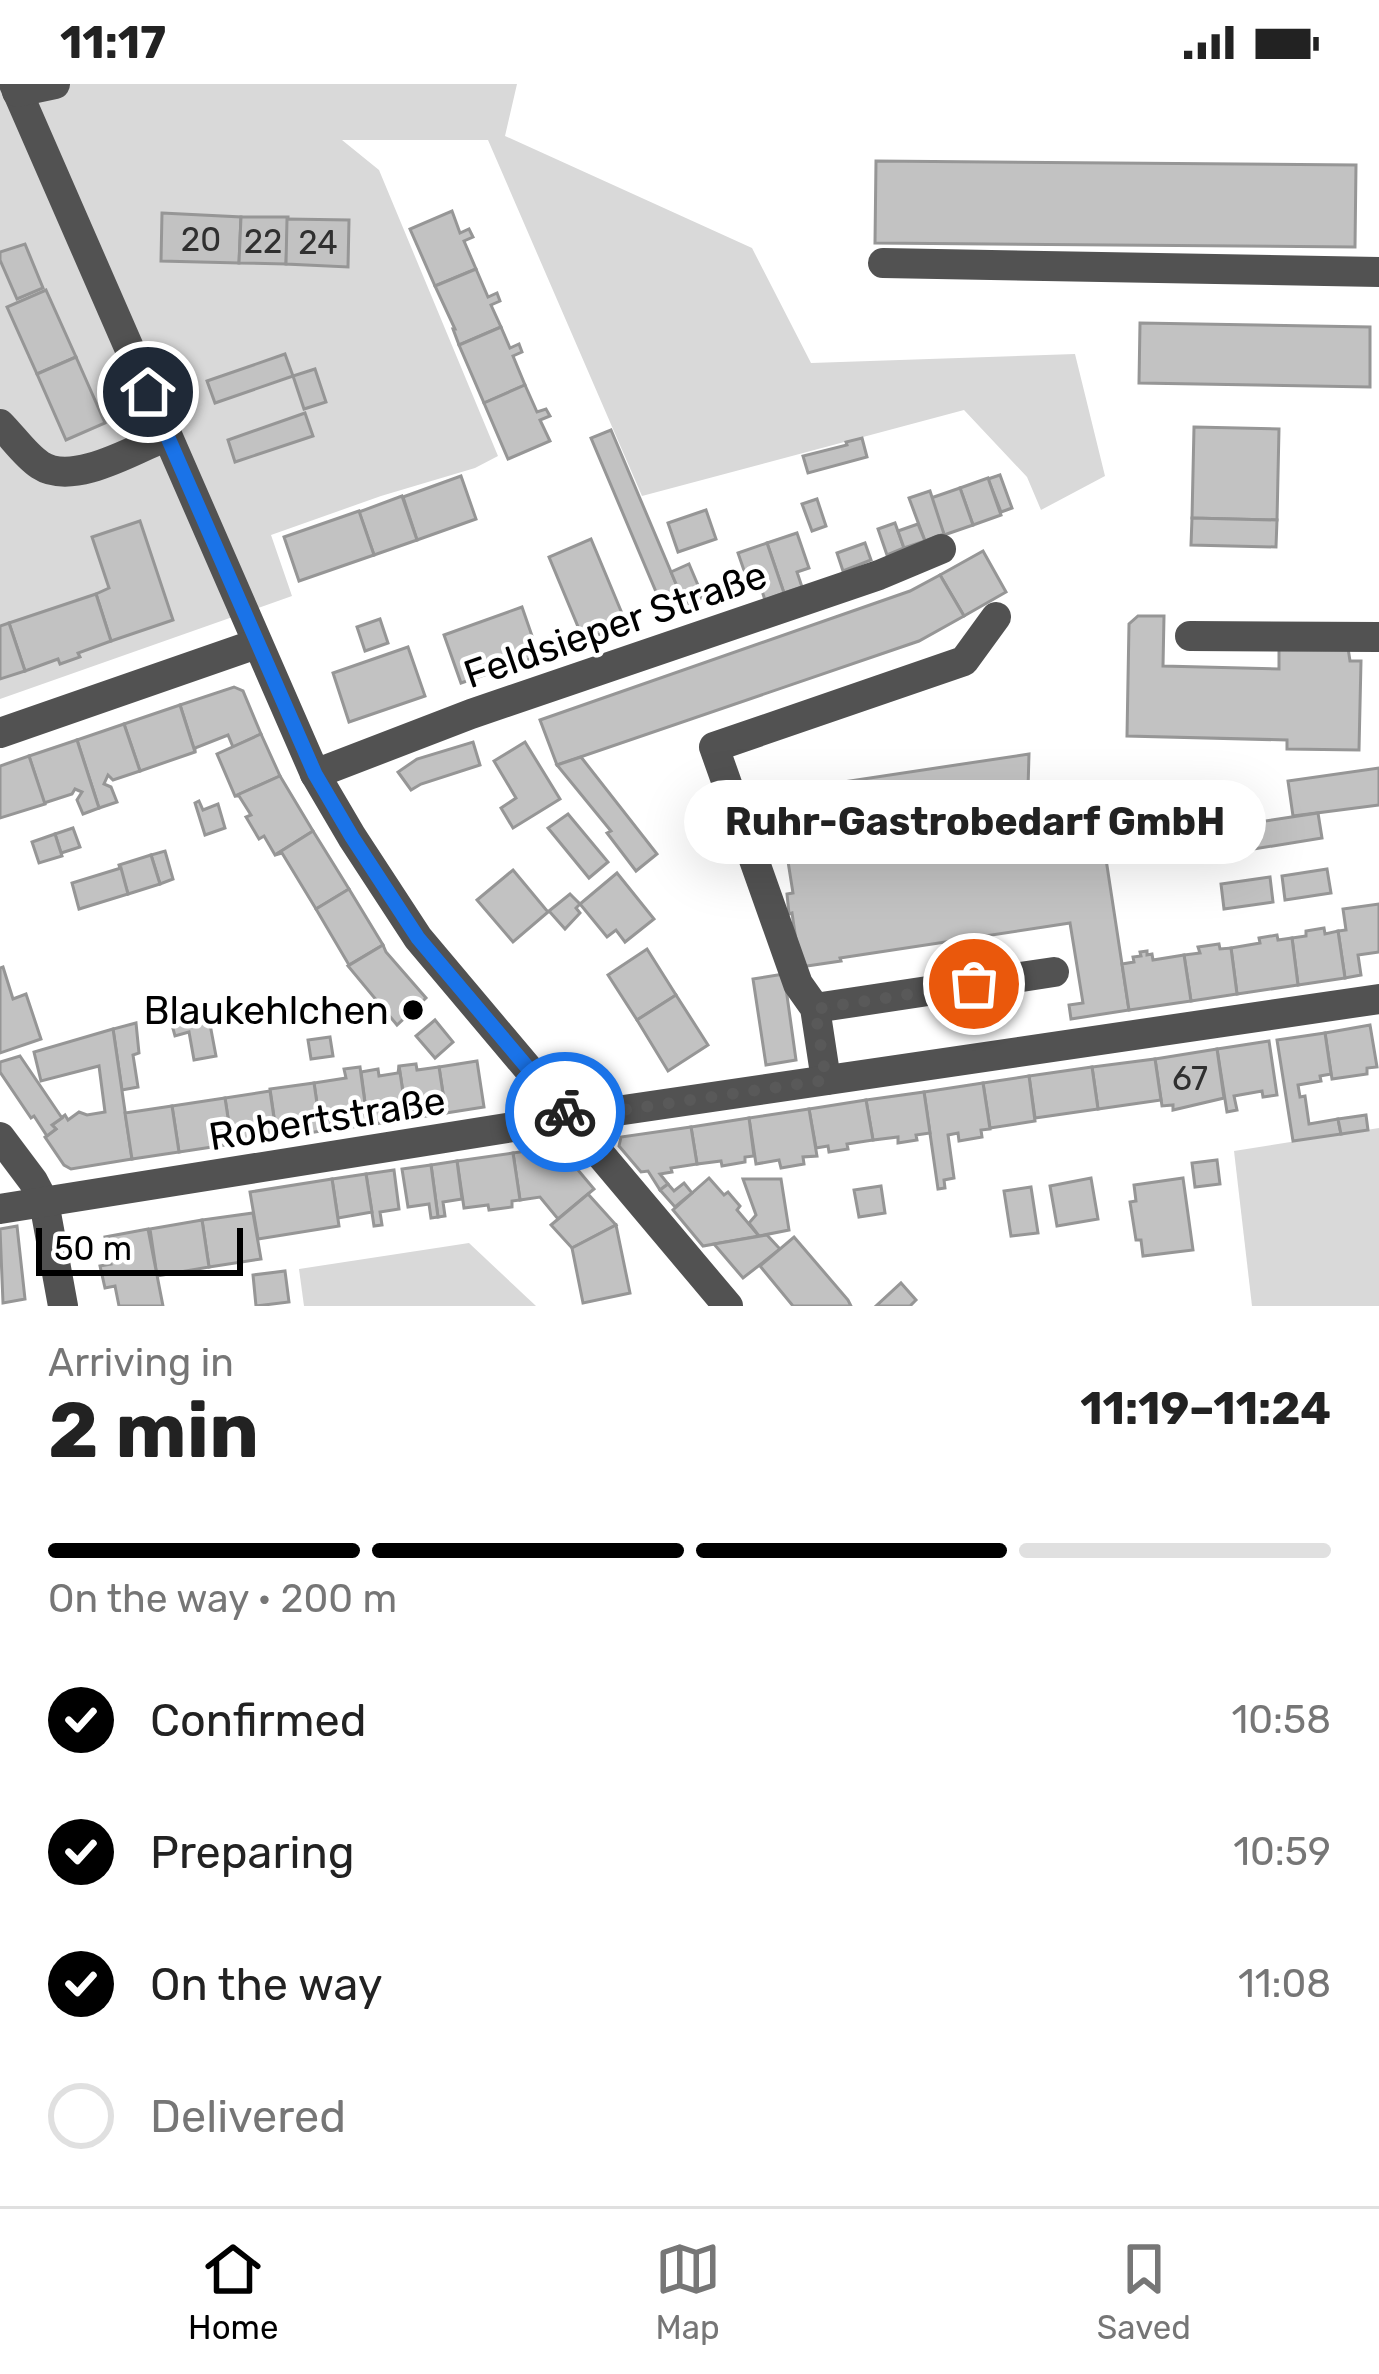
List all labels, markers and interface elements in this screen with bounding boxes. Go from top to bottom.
text: 11:17 [60,16,166,69]
house number: 20 [181,220,221,259]
house number: 22 [244,222,282,261]
house number: 24 [298,223,338,262]
pin [97,341,199,443]
icon: home [115,359,181,425]
street label: Feldsieper Straße [458,552,773,698]
callout: Ruhr-Gastrobedarf GmbH [683,780,1265,864]
text: Ruhr-Gastrobedarf GmbH [725,799,1225,845]
pin [923,933,1025,1035]
icon: bag [941,951,1007,1017]
place label: Blaukehlchen [143,988,389,1034]
marker: Blaukehlchen [400,997,426,1023]
courier [505,1052,625,1172]
house number: 67 [1172,1059,1208,1098]
street label: Robertstraße [206,1078,449,1160]
icon: bike [532,1079,598,1145]
scale bar [36,1222,243,1275]
text: 50 m [54,1229,132,1268]
text: Arriving in [48,1340,234,1386]
text: 11:19–11:24 [1080,1382,1331,1435]
text: 2 min [48,1384,259,1477]
text: On the way · 200 m [48,1576,397,1622]
icon: check [48,1687,114,1753]
text: Confirmed [150,1694,367,1747]
text: 10:58 [1232,1697,1331,1743]
icon: check [48,1819,114,1885]
text: Preparing [150,1826,355,1879]
text: 10:59 [1233,1829,1331,1875]
icon: check [48,1951,114,2017]
text: On the way [150,1958,383,2011]
text: 11:08 [1238,1961,1331,2007]
text: Delivered [150,2090,346,2143]
tab: Home [188,2236,278,2347]
tab: Map [655,2236,721,2347]
tab: Saved [1097,2236,1191,2347]

